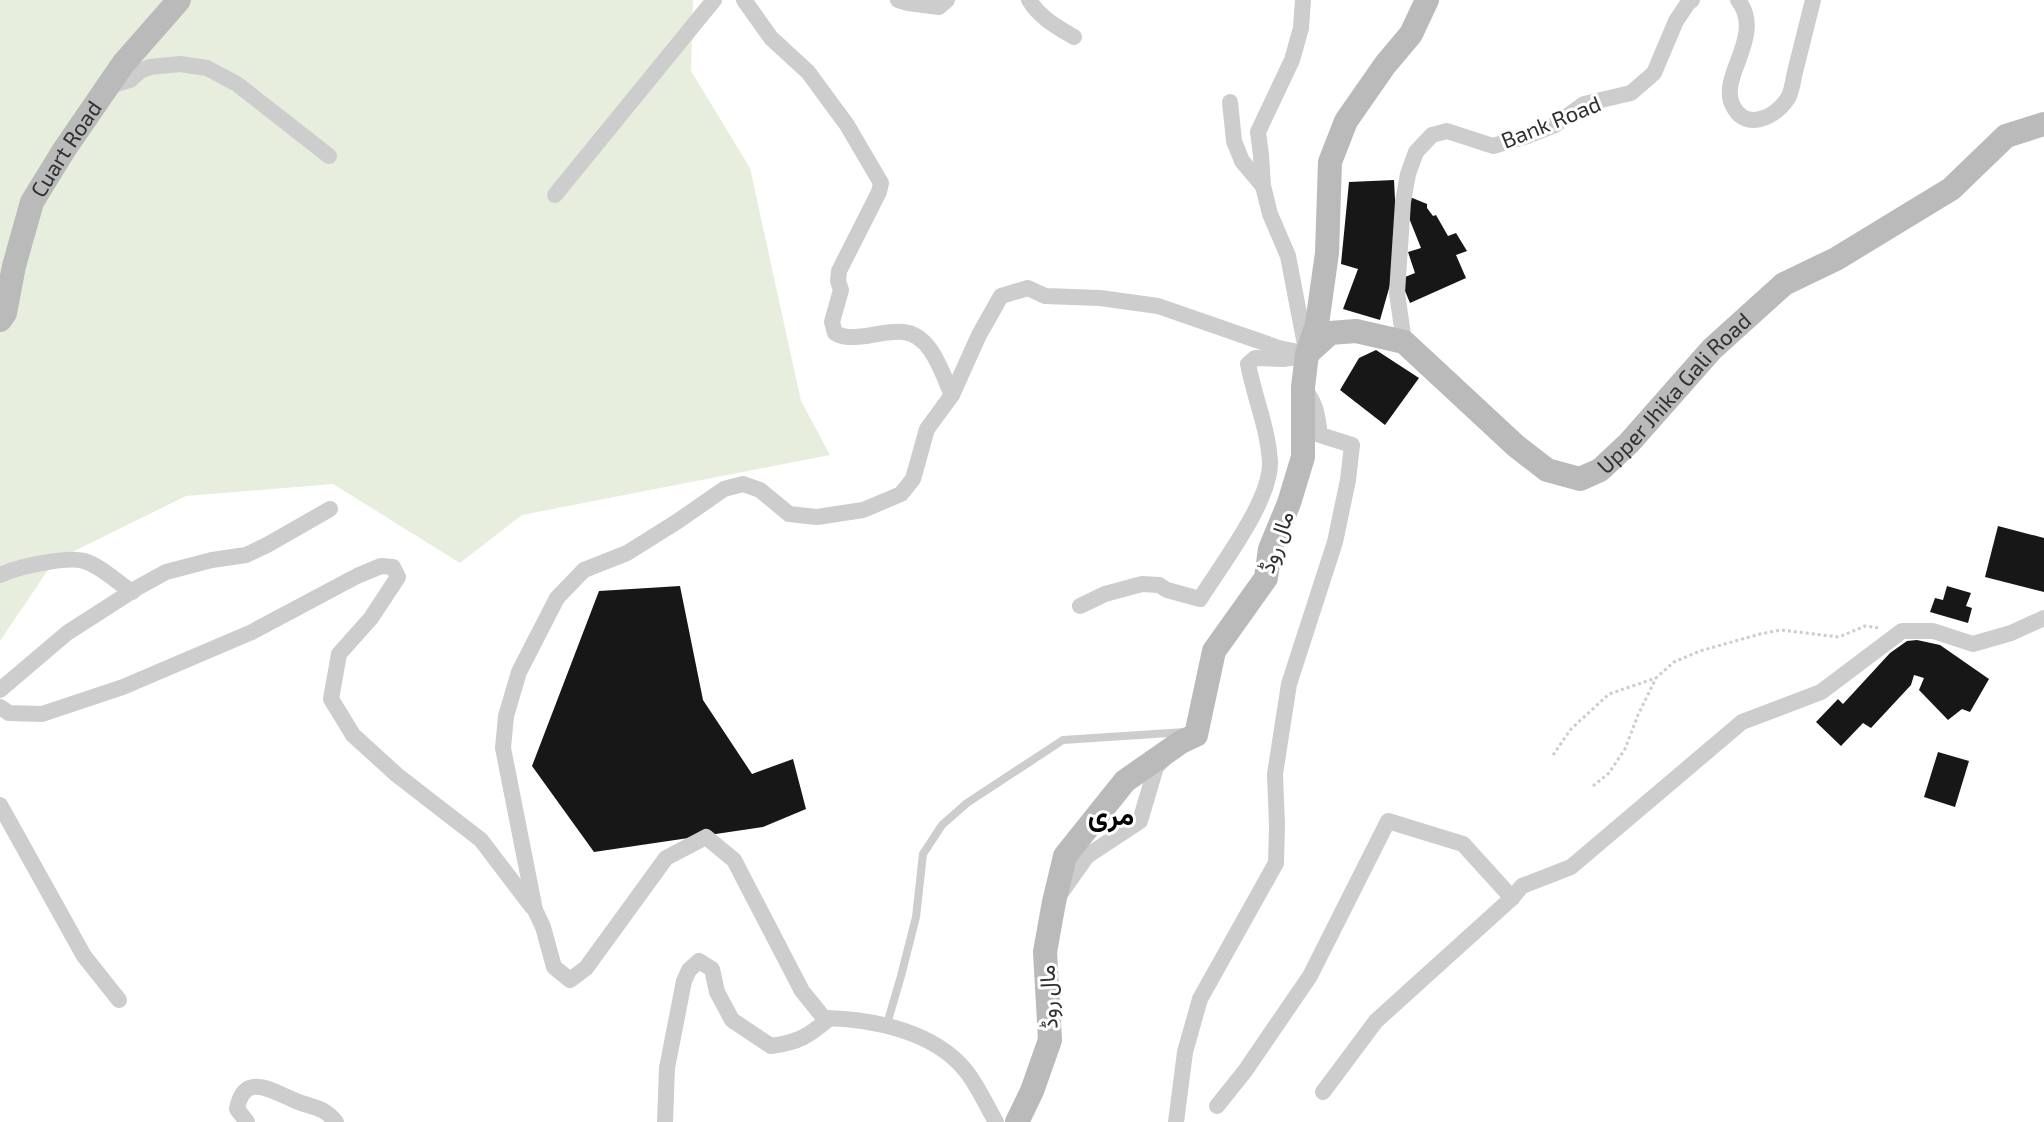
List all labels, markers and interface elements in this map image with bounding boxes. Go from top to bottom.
street label: Bank Road [1497,89,1604,153]
street label: Cuart Road [24,95,106,201]
street label: Upper Jhika Gali Road [1591,307,1756,478]
street label: مال روڈ [1252,507,1300,577]
district label: مری [1088,797,1134,833]
street label: مال روڈ [1032,964,1064,1030]

